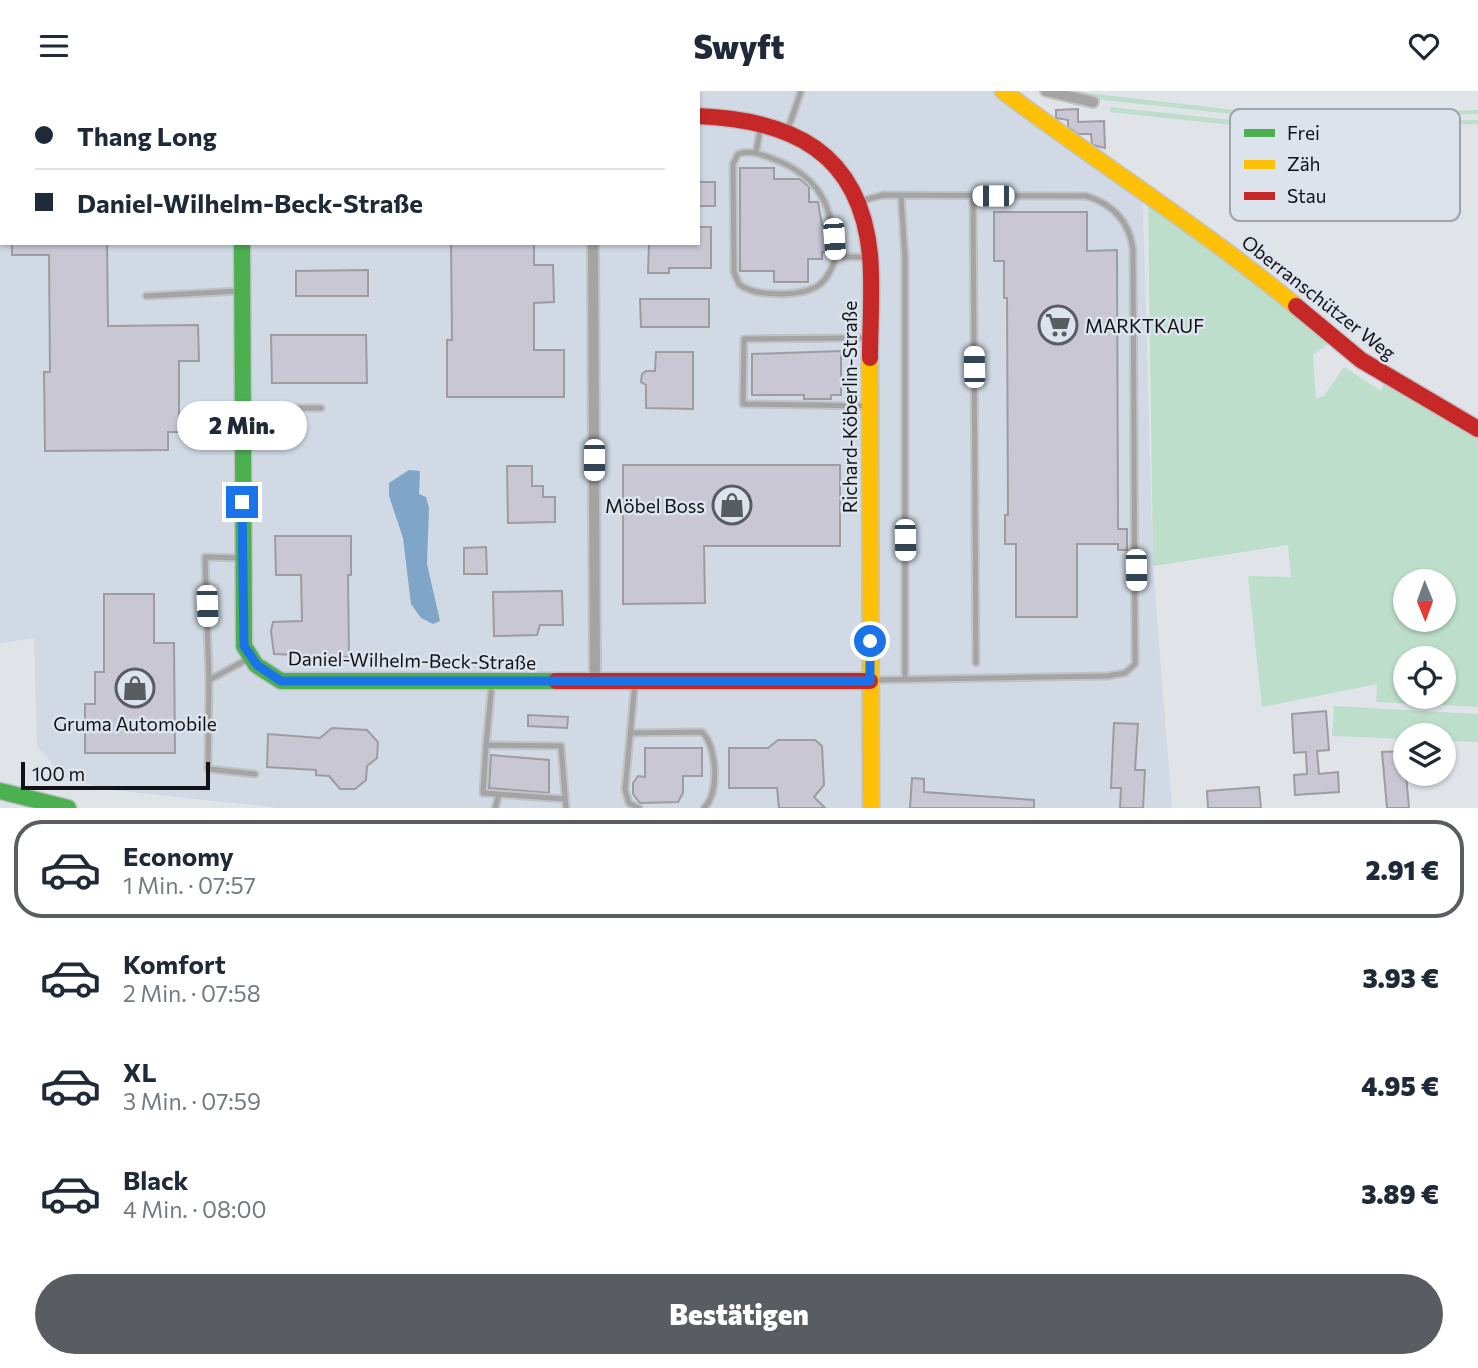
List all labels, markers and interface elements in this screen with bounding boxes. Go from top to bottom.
text: Swyft [694,26,784,66]
icon: menu [35,27,73,65]
icon: heart [1405,27,1443,65]
legend [1230,109,1460,221]
text: Thang Long [77,120,217,151]
text: Frei [1287,121,1320,144]
text: Zäh [1287,152,1321,175]
text: Stau [1287,184,1326,207]
car [973,186,1015,207]
text: Daniel-Wilhelm-Beck-Straße [77,187,423,218]
car [823,217,846,261]
street label: Oberranschützer Weg [1237,230,1401,364]
street label: Richard-Köberlin-Straße [838,301,861,513]
supermarket icon: MARKTKAUF [1037,304,1079,346]
place label: MARKTKAUF [1085,314,1204,337]
car [964,346,985,388]
callout: 2 Min. [177,401,307,449]
text: 2 Min. [209,411,275,439]
car [584,439,605,481]
shop icon: Möbel Boss [711,484,753,526]
route end [226,486,258,518]
place label: Möbel Boss [605,494,705,517]
car [895,519,916,561]
car [1126,549,1147,591]
north arrow [1393,569,1456,632]
map controls [1393,569,1456,786]
car [196,585,219,627]
route start [854,625,886,657]
street label: Daniel-Wilhelm-Beck-Straße [288,646,536,674]
button: locate [1393,646,1456,709]
shop icon: Gruma Automobile [114,667,156,709]
place label: Gruma Automobile [53,712,217,735]
button: layers [1393,723,1456,786]
scale bar [21,759,210,791]
text: 100 m [32,762,85,785]
icon: car [39,838,102,901]
text: Economy [123,840,234,871]
text: 2.91 € [1365,854,1439,885]
text: 1 Min. · 07:57 [123,871,256,899]
icon: car [39,946,102,1009]
text: Komfort [123,948,226,979]
text: 3.93 € [1362,962,1439,993]
text: 2 Min. · 07:58 [123,979,261,1007]
icon: car [39,1054,102,1117]
text: XL [123,1056,157,1087]
text: 4.95 € [1361,1070,1439,1101]
text: 3 Min. · 07:59 [123,1087,261,1115]
icon: car [39,1162,102,1225]
text: Black [123,1164,189,1195]
text: 3.89 € [1361,1178,1439,1209]
text: 4 Min. · 08:00 [123,1195,266,1223]
button: Bestätigen [35,1274,1443,1354]

